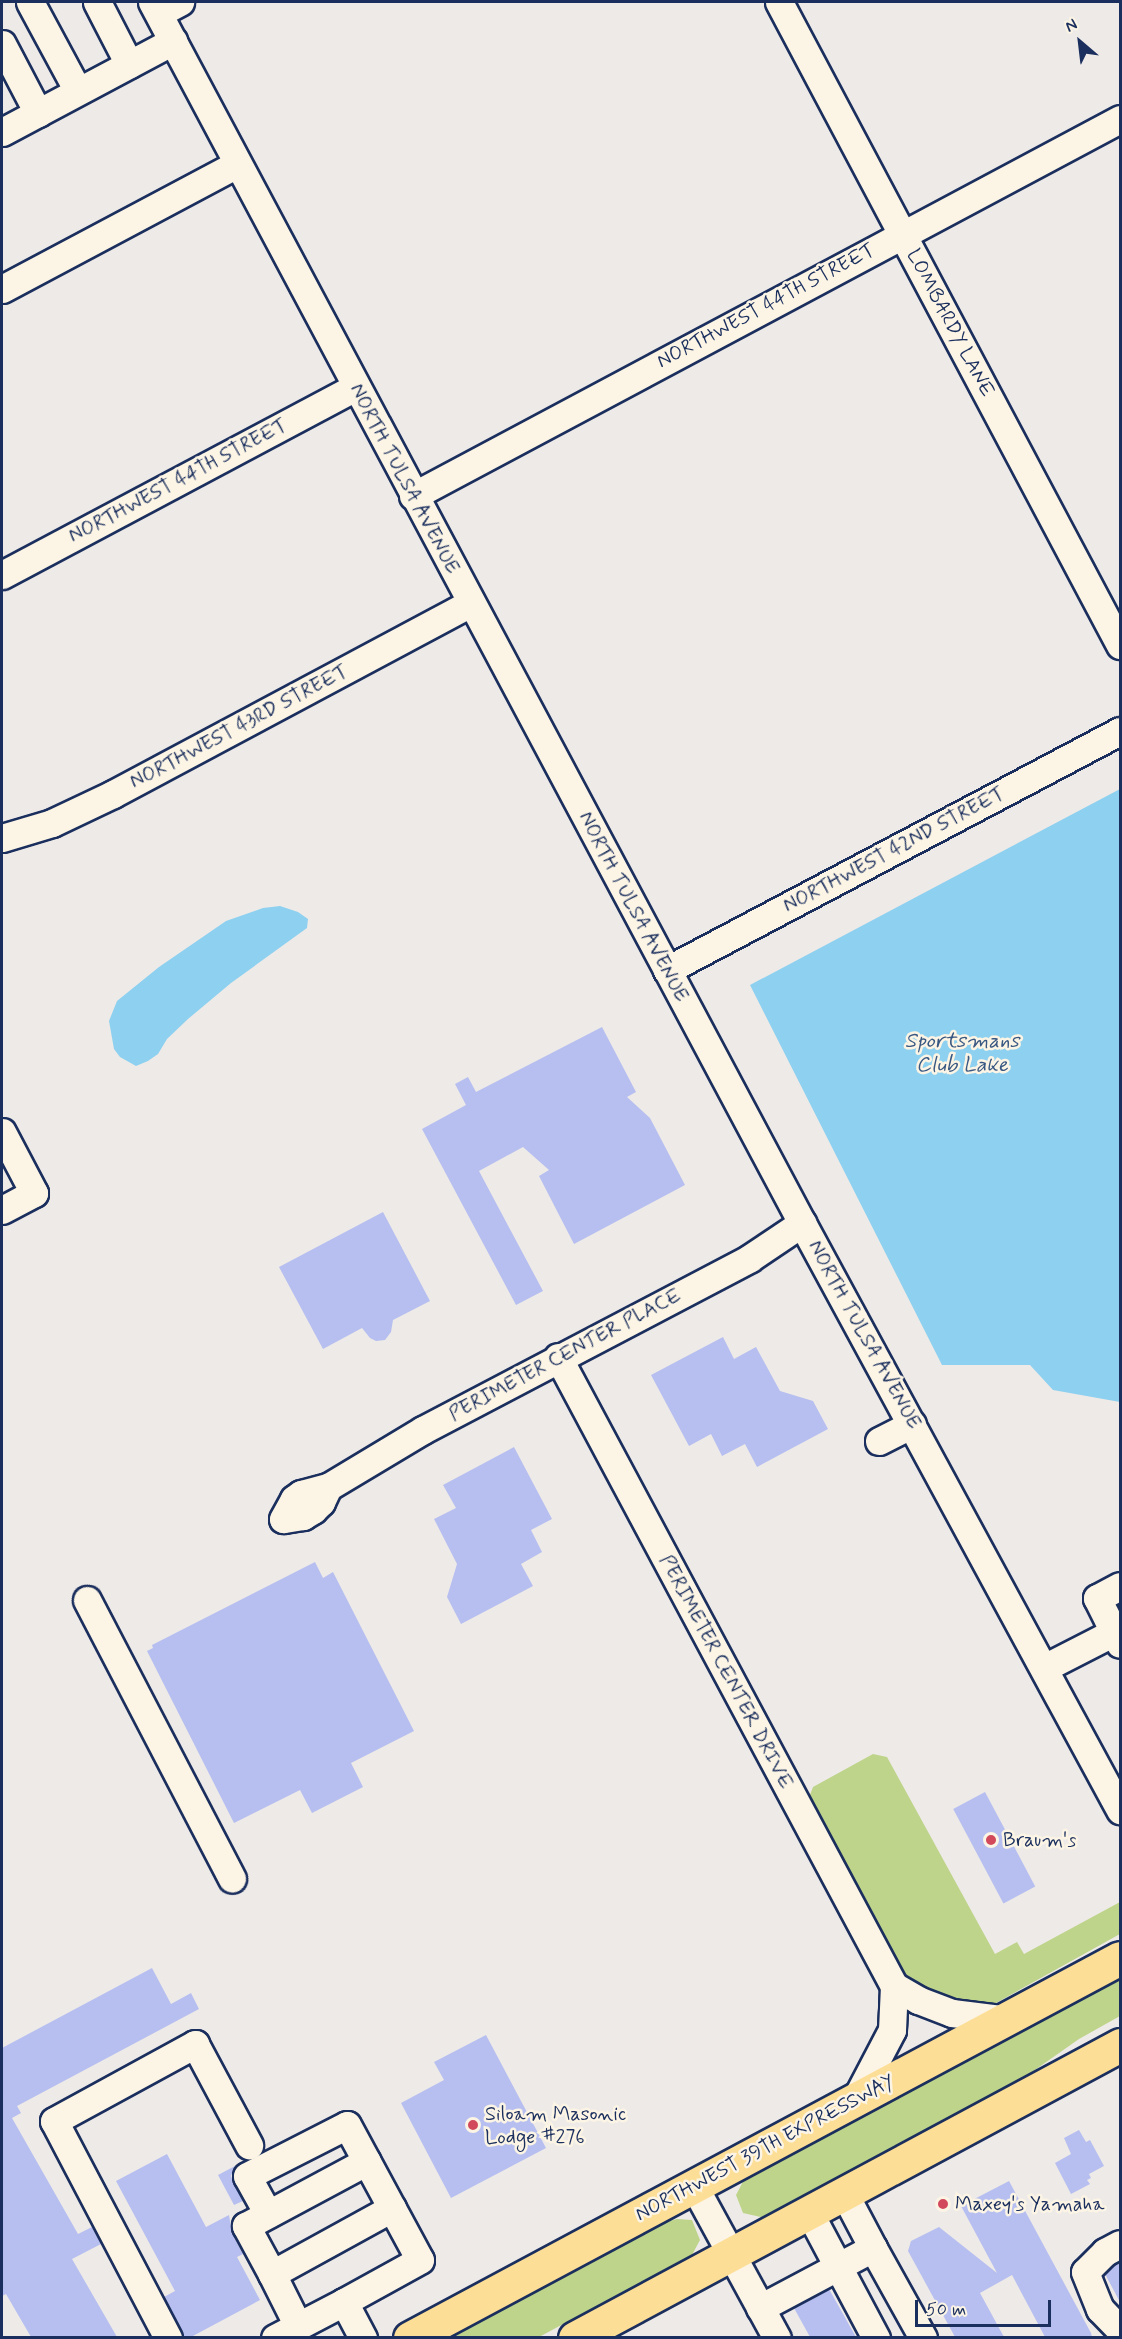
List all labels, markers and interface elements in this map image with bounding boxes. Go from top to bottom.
north arrow [1050,12,1110,72]
text: N [1062,14,1081,37]
street label: NORTHWEST 44TH STREET [652,238,880,374]
street label: LOMBARDY LANE [901,245,999,401]
street label: NORTH TULSA AVENUE [344,380,464,578]
street label: NORTHWEST 44TH STREET [64,413,292,549]
street label: NORTHWEST 43RD STREET [125,659,353,795]
street label: NORTHWEST 42ND STREET [778,781,1010,919]
street label: NORTH TULSA AVENUE [573,808,693,1006]
water label: Sportsmans Club Lake [905,1028,1019,1078]
street label: NORTH TULSA AVENUE [802,1237,926,1433]
street label: PERIMETER CENTER PLACE [445,1284,685,1426]
street label: PERIMETER CENTER DRIVE [654,1551,798,1793]
place label: Braum's [1003,1828,1076,1852]
marker: Braum's [984,1833,998,1847]
street label: NORTHWEST 39TH EXPRESSWAY [629,2068,901,2228]
place label: Siloam Masonic Lodge #276 [485,2102,626,2149]
marker: Siloam Masonic Lodge #276 [466,2118,480,2132]
place label: Maxey's Yamaha [955,2192,1103,2216]
marker: Maxey's Yamaha [936,2197,950,2211]
scale bar [918,2288,1054,2326]
text: 50 m [926,2298,966,2322]

